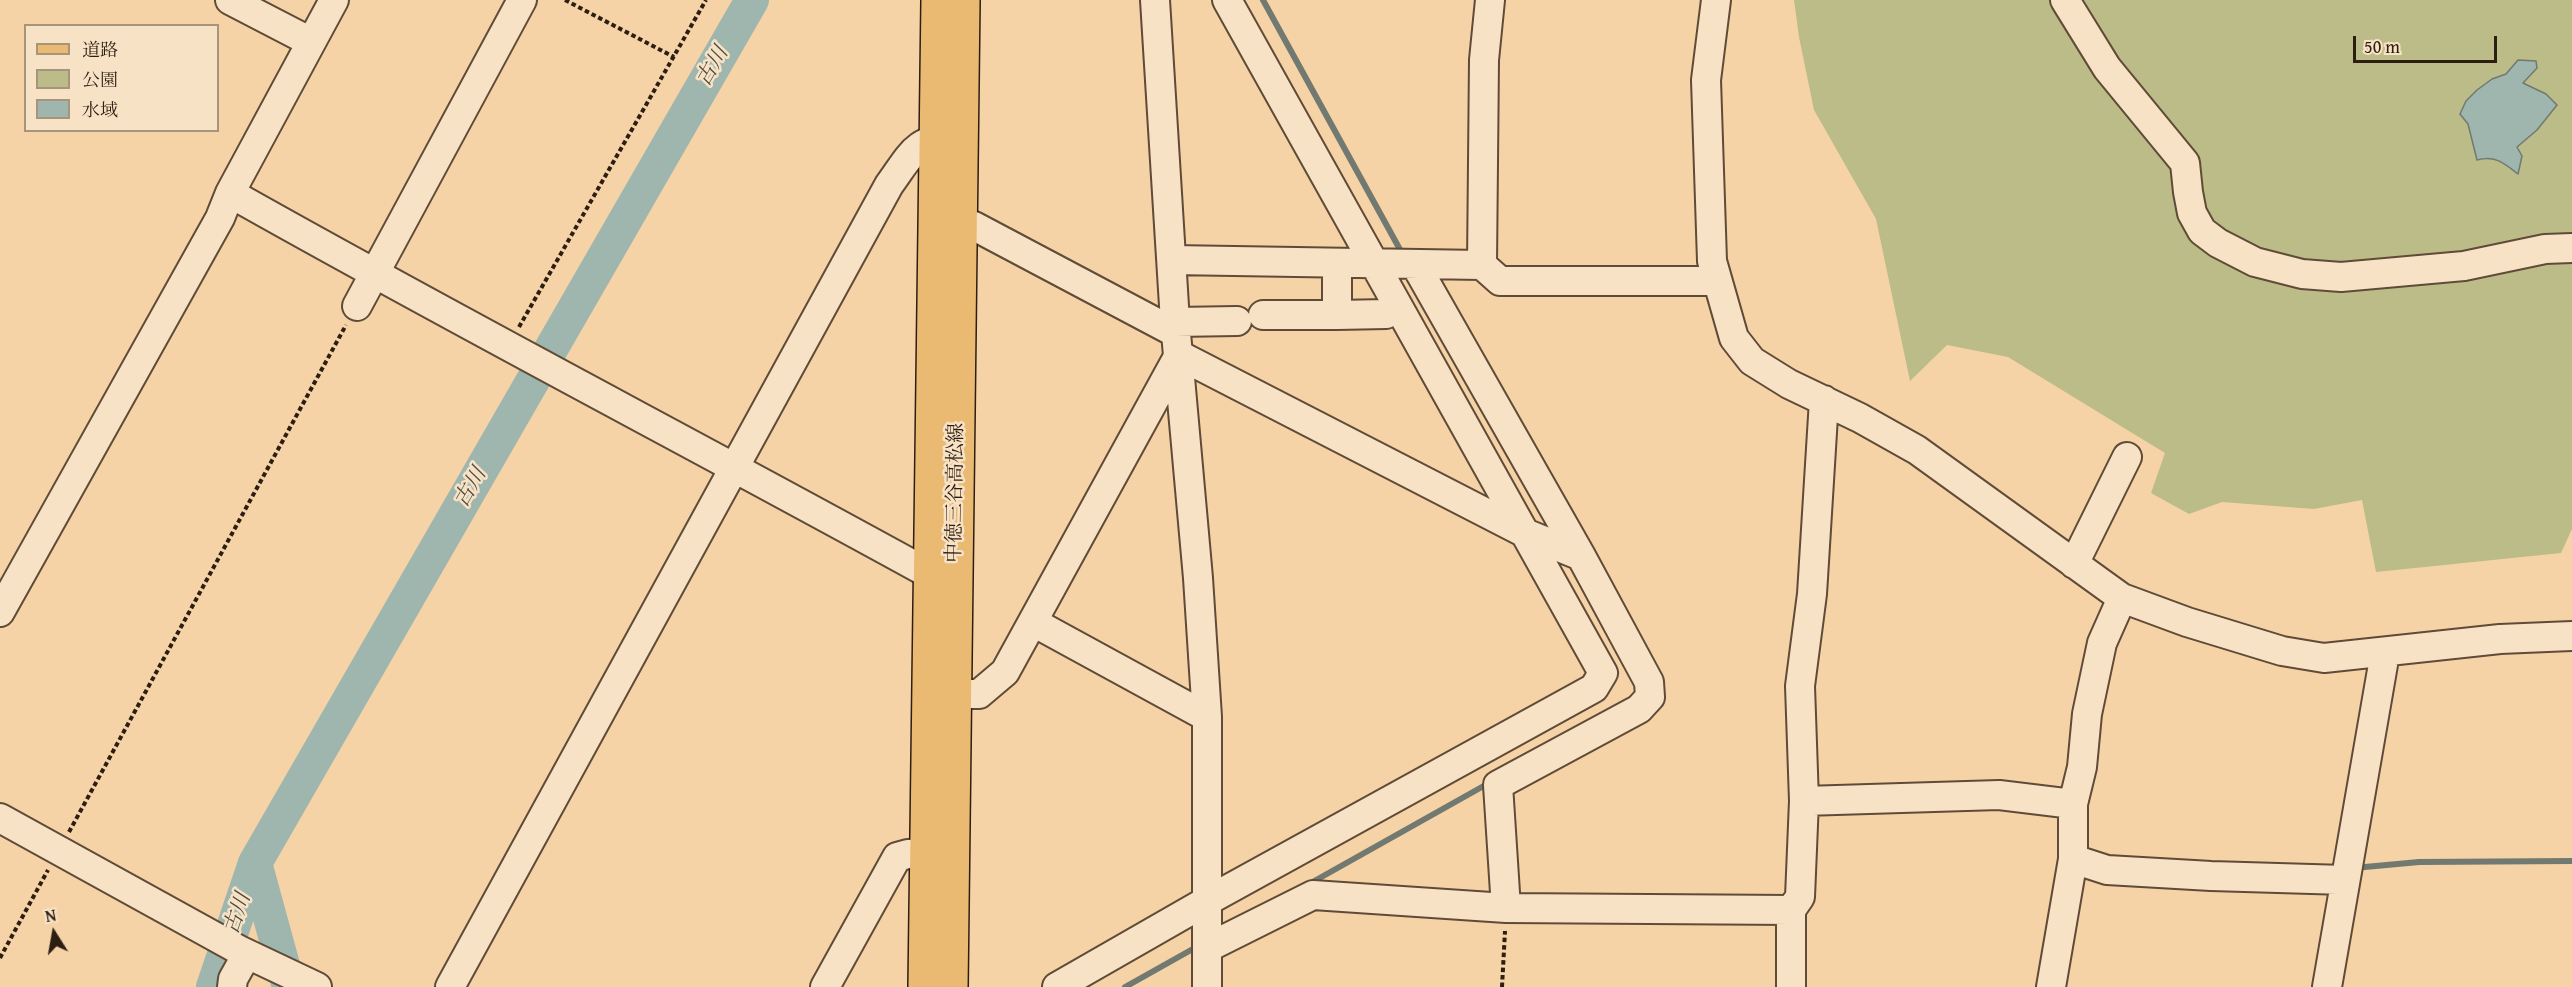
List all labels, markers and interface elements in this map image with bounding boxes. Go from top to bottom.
legend [24,24,219,132]
scale bar [2356,24,2500,62]
text: 50 m [2364,33,2400,60]
text: 道路 [82,36,118,63]
water label: 古川 [692,43,734,91]
text: 公園 [82,66,118,93]
text: 水域 [82,96,118,123]
street label: 中徳三谷高松線 [943,423,969,563]
water label: 古川 [450,464,492,512]
water label: 古川 [219,890,257,938]
north arrow [24,903,84,963]
text: N [43,903,58,928]

